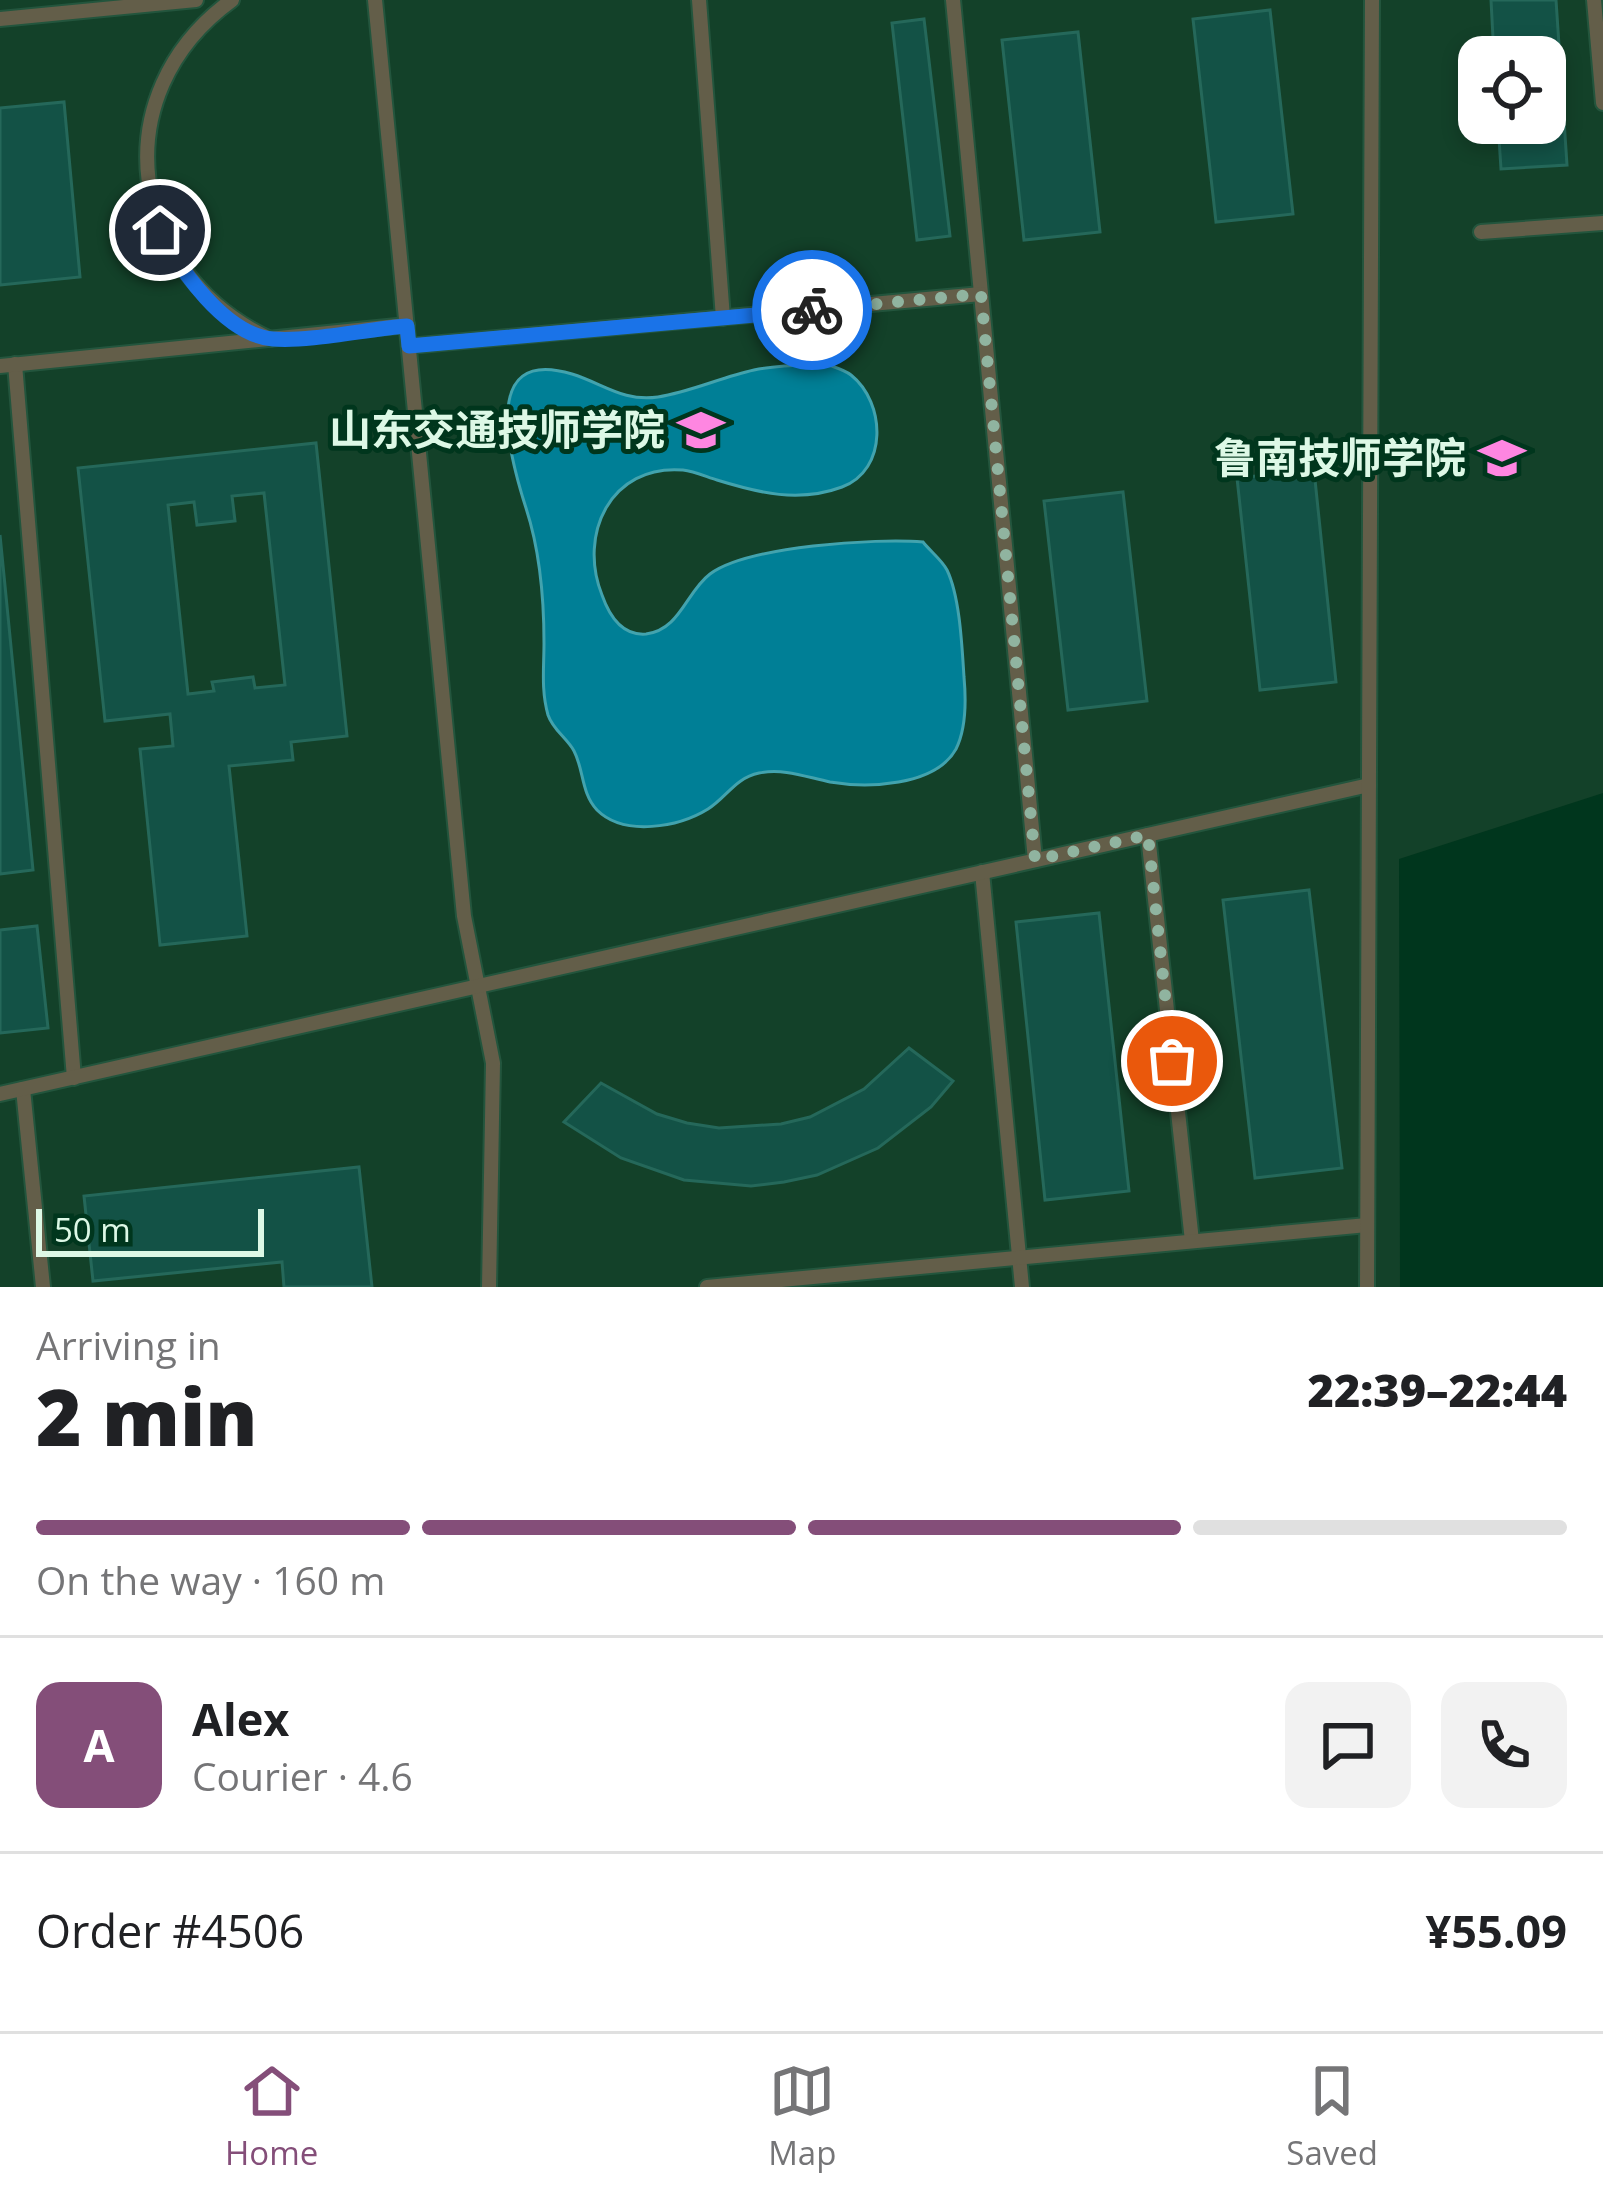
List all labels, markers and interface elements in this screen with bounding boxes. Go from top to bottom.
map controls [1458,36,1566,144]
button: locate [1458,36,1566,144]
pin [109,179,211,281]
icon: home [127,197,193,263]
courier [752,250,872,370]
icon: bike [779,277,845,343]
place label: 山东交通技师学院 [329,400,665,457]
school or university icon: 山东交通技师学院 [676,405,726,455]
place label: 鲁南技师学院 [1214,428,1466,485]
school or university icon: 鲁南技师学院 [1477,433,1527,483]
pin [1121,1010,1223,1112]
icon: bag [1139,1028,1205,1094]
scale bar [36,1203,264,1256]
text: 50 m [54,1207,131,1252]
text: Arriving in [36,1318,221,1371]
text: 22:39–22:44 [1308,1359,1567,1420]
text: 2 min [36,1363,258,1469]
text: On the way · 160 m [36,1553,385,1606]
button: chat [1285,1682,1411,1808]
button: phone [1441,1682,1567,1808]
text: Alex [192,1688,289,1749]
text: A [83,1714,115,1775]
text: Courier · 4.6 [192,1749,413,1802]
text: Order #4506 [36,1900,304,1961]
text: ¥55.09 [1426,1900,1567,1961]
tab: Home [225,2058,318,2175]
tab: Map [768,2058,836,2175]
tab: Saved [1286,2058,1378,2175]

